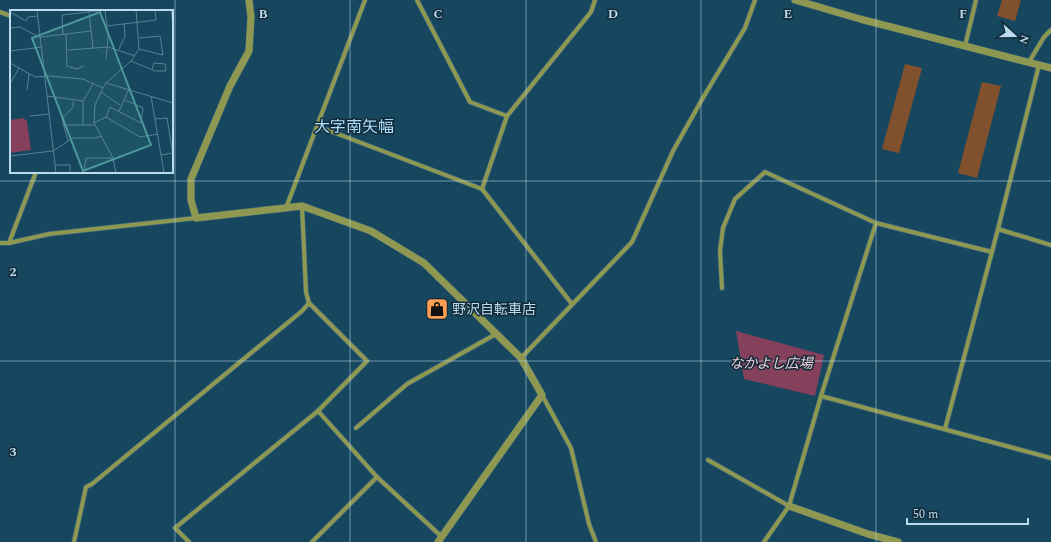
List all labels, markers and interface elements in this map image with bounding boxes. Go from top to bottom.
text: B [258,4,268,24]
text: C [433,4,443,24]
text: D [608,4,618,24]
text: E [784,4,793,24]
text: F [959,4,967,24]
inset map [10,10,173,173]
north arrow [995,16,1035,56]
text: N [1014,32,1033,47]
district label: 大字南矢幅 [314,115,394,139]
text: 2 [9,262,17,282]
shop icon: 野沢自転車店 [424,296,450,322]
place label: 野沢自転車店 [452,299,536,320]
park label: なかよし広場 [729,353,815,374]
text: 3 [9,442,17,462]
scale bar [907,500,1028,526]
text: 50 m [913,505,938,524]

